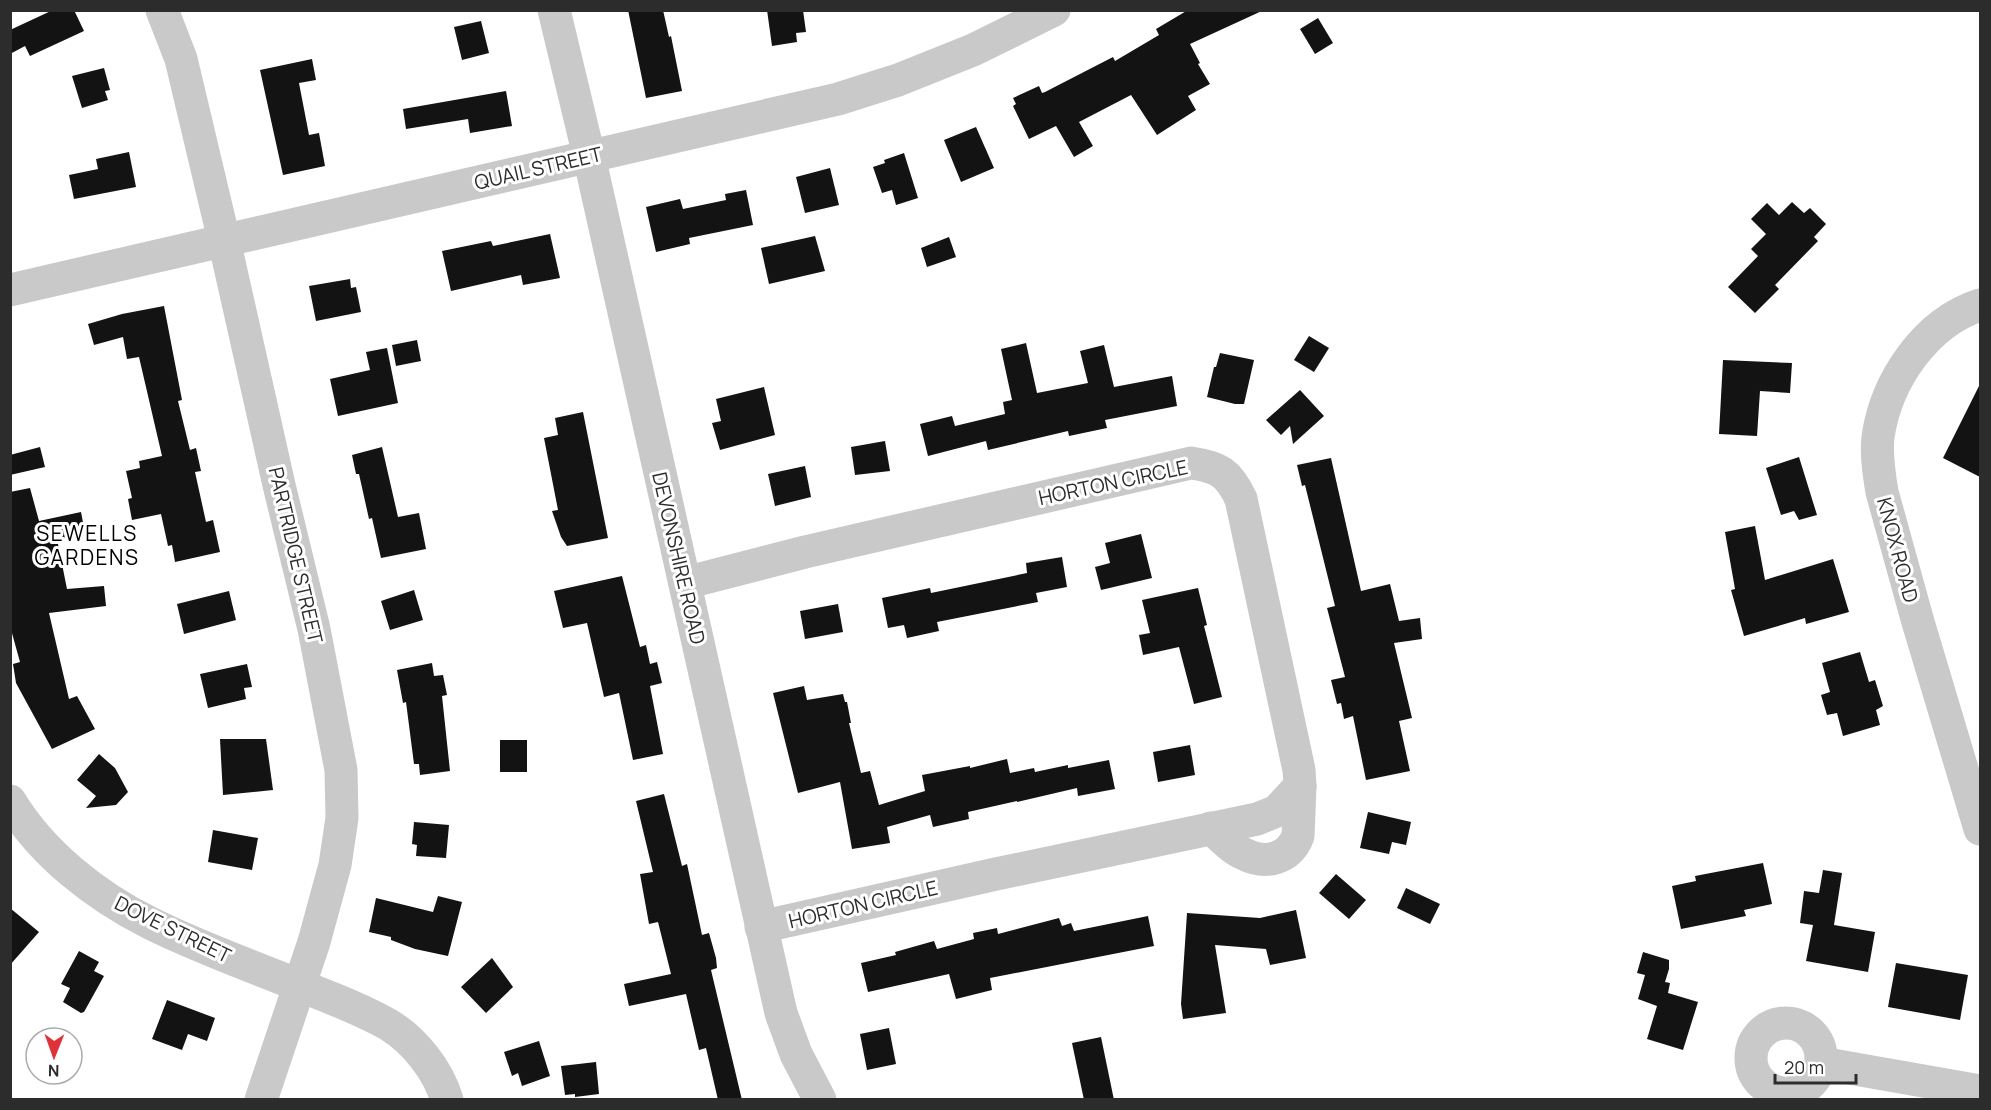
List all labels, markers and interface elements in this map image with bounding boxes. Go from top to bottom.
street label: QUAIL STREET [472,140,604,196]
street label: HORTON CIRCLE [1036,453,1190,511]
street label: PARTRIDGE STREET [263,464,329,646]
street label: DEVONSHIRE ROAD [646,469,712,647]
street label: KNOX ROAD [1871,494,1925,606]
district label: SEWELLS GARDENS [35,519,139,571]
street label: HORTON CIRCLE [786,874,940,934]
street label: DOVE STREET [110,889,236,969]
north arrow [24,1026,84,1086]
scale bar [1775,1047,1856,1085]
text: 20 m [1784,1055,1824,1079]
text: N [48,1060,60,1082]

